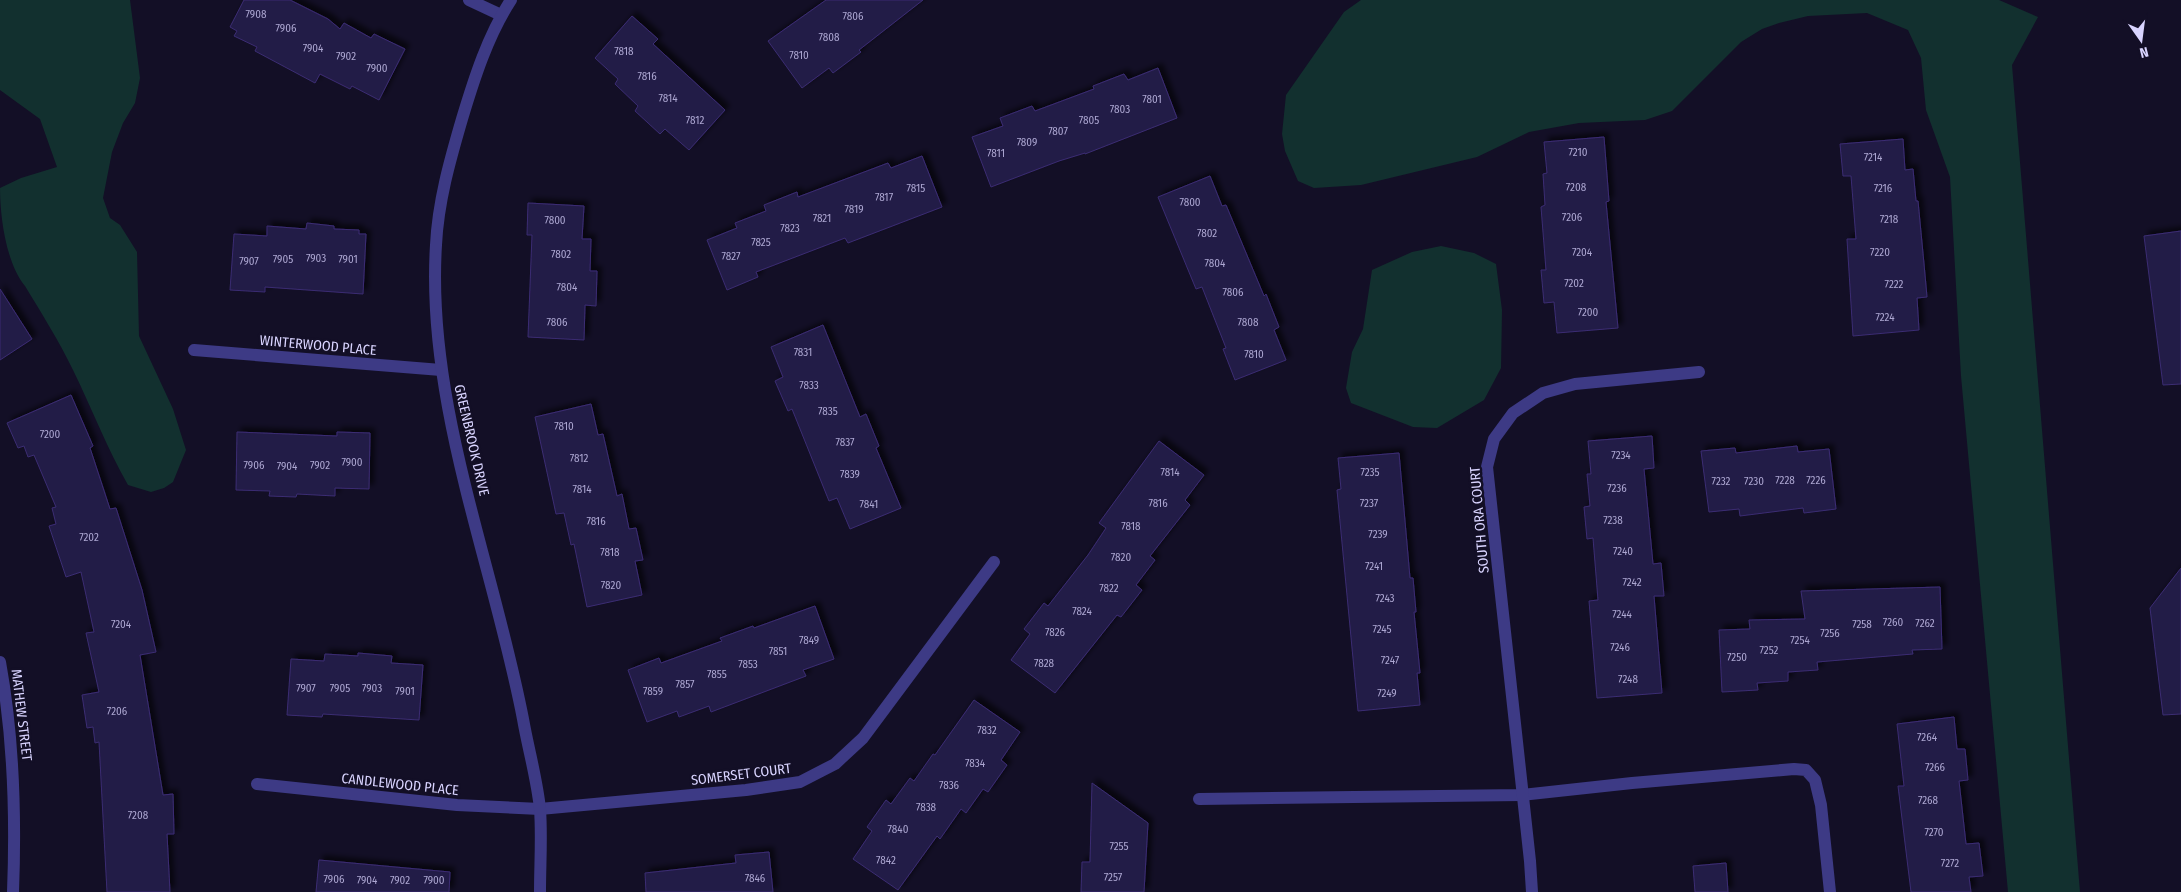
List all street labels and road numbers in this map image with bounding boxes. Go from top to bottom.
street label: WINTERWOOD PLACE [259,332,378,359]
street label: GREENBROOK DRIVE [450,383,493,498]
street label: SOUTH ORA COURT [1466,465,1493,574]
street label: MATHEW STREET [7,668,36,762]
street label: SOMERSET COURT [690,760,793,789]
street label: CANDLEWOOD PLACE [340,770,460,799]

